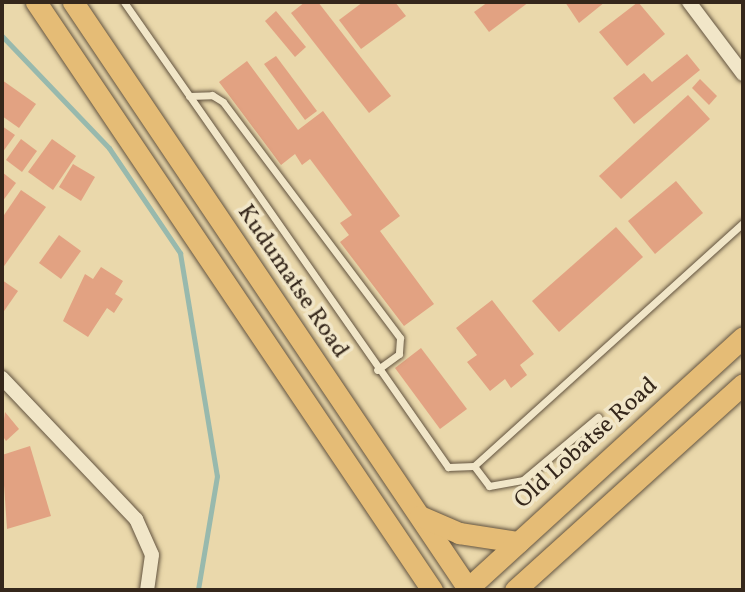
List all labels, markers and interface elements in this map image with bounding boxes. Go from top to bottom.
street label: Kudumatse Road [230,200,354,364]
street label: Old Lobatse Road [509,372,665,516]

